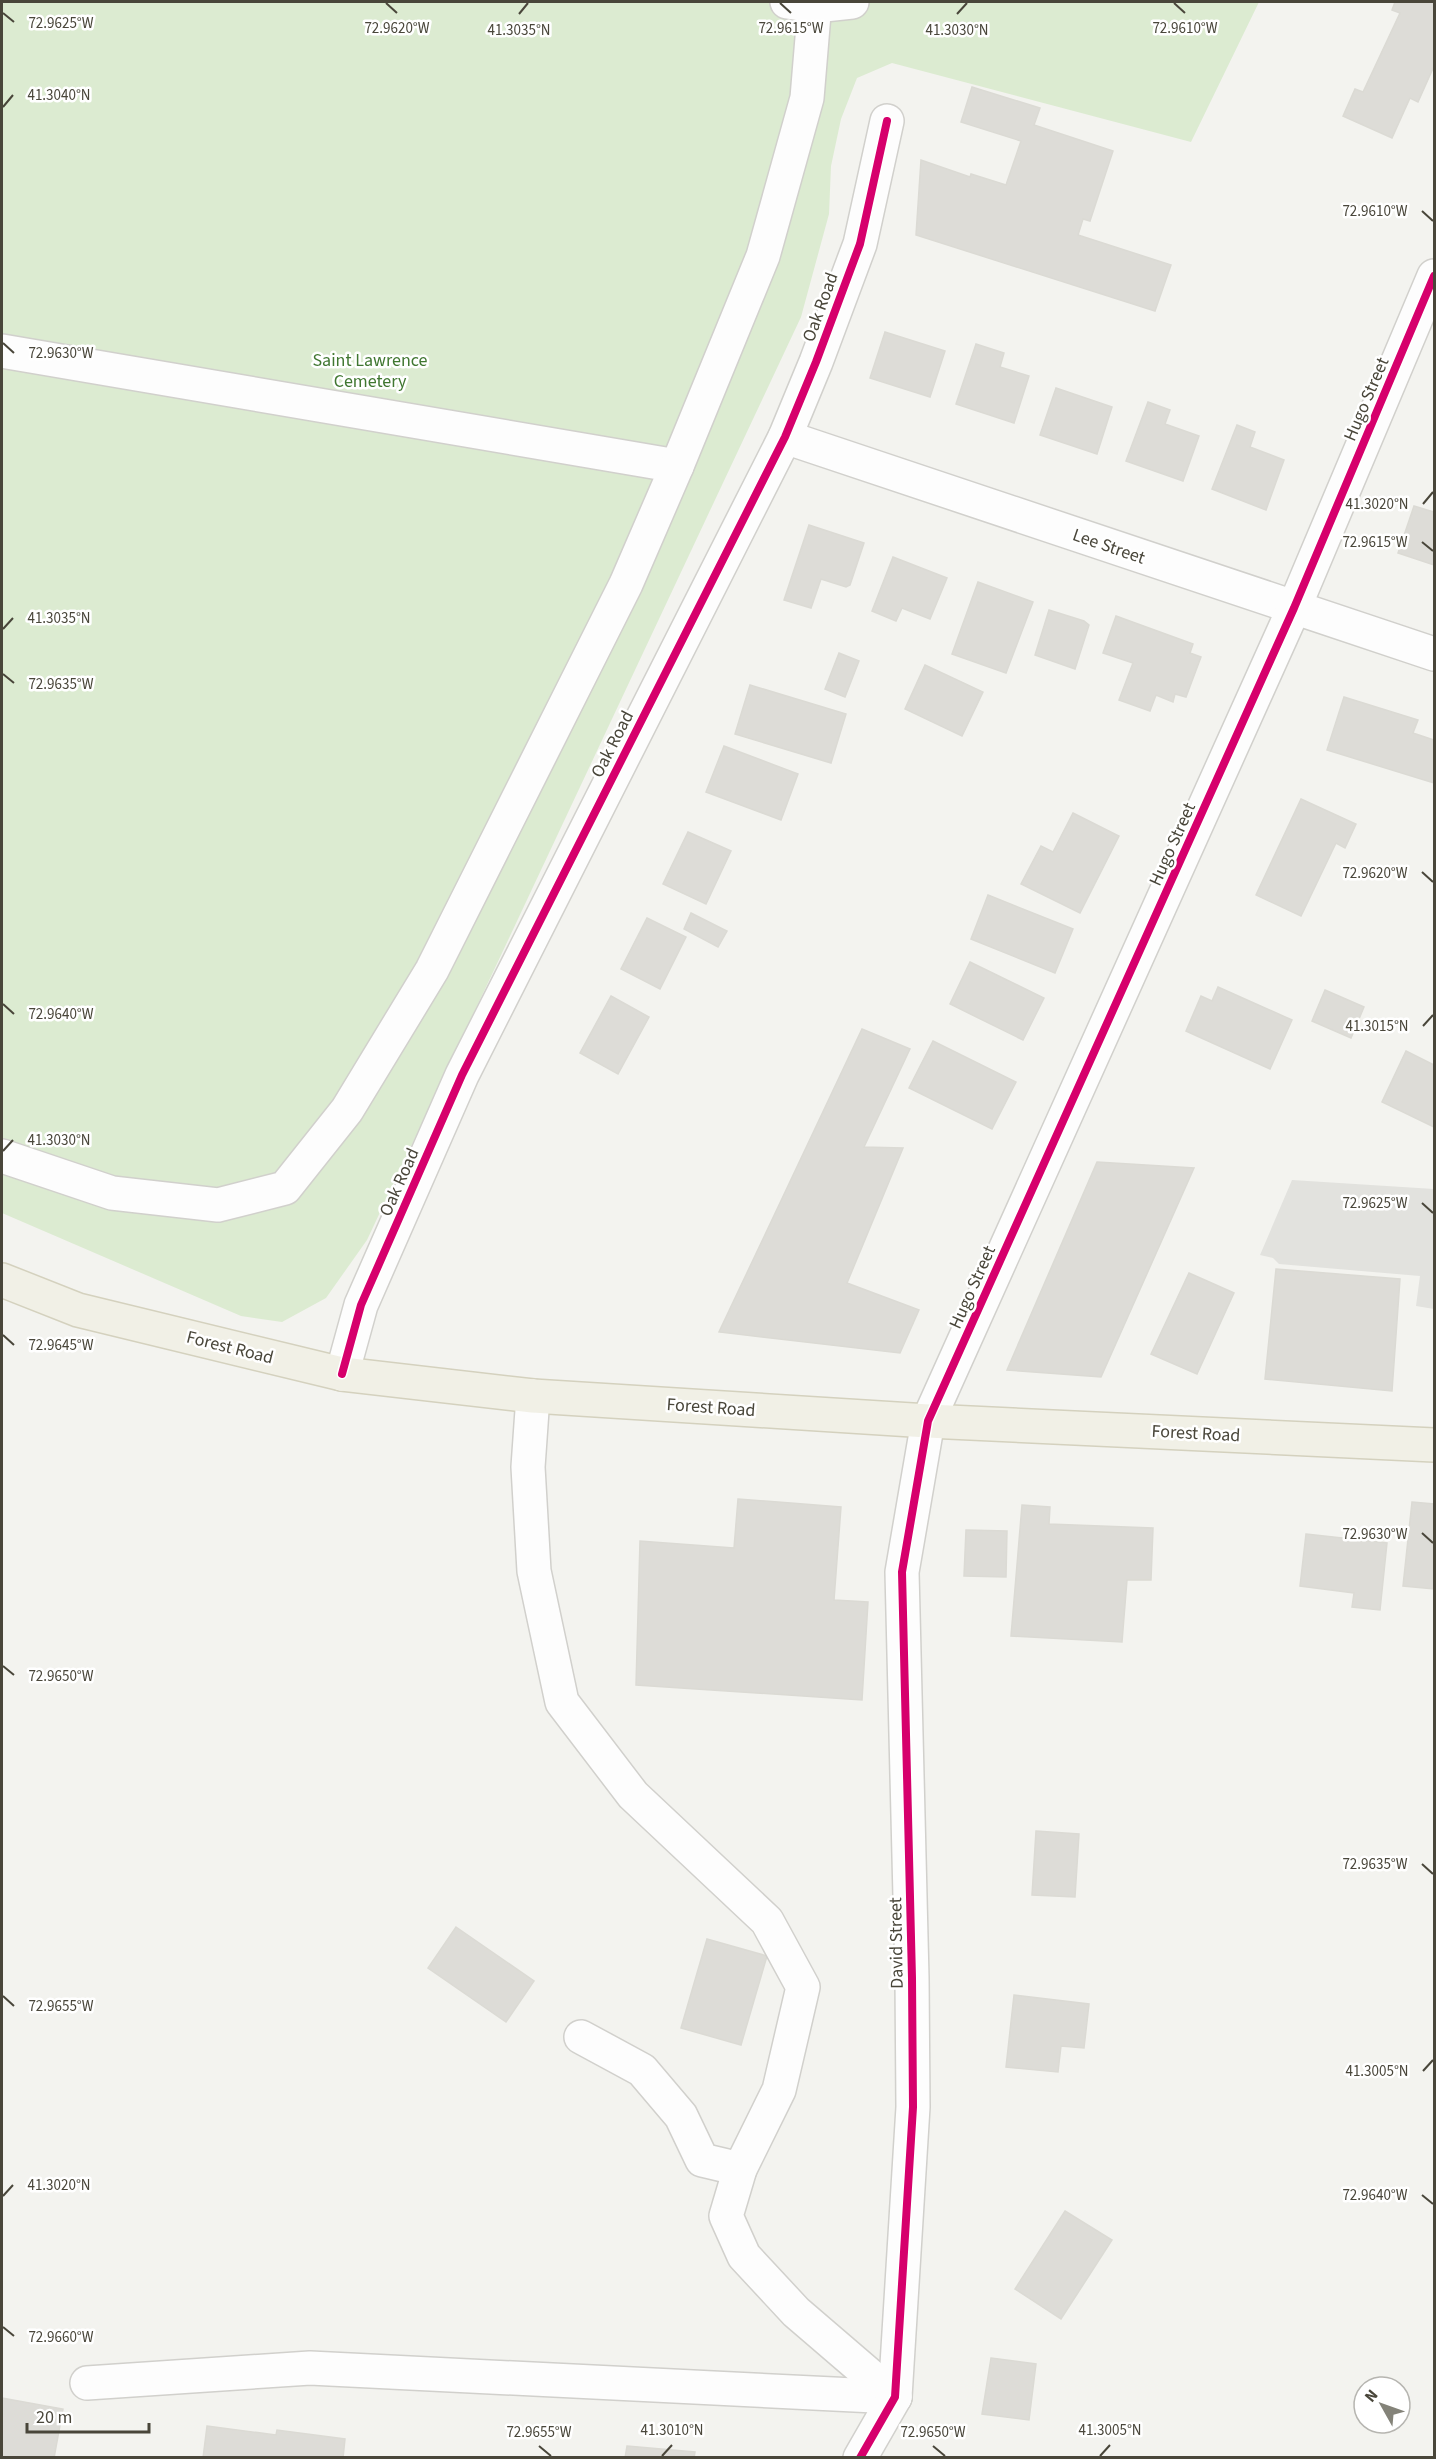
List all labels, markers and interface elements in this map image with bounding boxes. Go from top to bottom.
text: 72.9625°W [28,13,94,34]
text: 72.9620°W [364,18,430,39]
text: 72.9615°W [758,18,824,39]
text: 72.9610°W [1152,18,1218,39]
text: 41.3035°N [487,20,551,41]
text: 41.3030°N [925,20,989,41]
text: 41.3040°N [27,85,91,106]
text: 72.9610°W [1342,201,1408,222]
street label: Oak Road [796,269,845,345]
text: 72.9630°W [28,343,94,364]
park label: Saint Lawrence Cemetery [313,348,428,394]
street label: Hugo Street [1338,353,1395,445]
text: 41.3020°N [1345,494,1409,515]
street label: Lee Street [1069,522,1148,571]
text: 72.9615°W [1342,532,1408,553]
text: 41.3035°N [27,608,91,629]
text: 72.9635°W [28,674,94,695]
street label: Oak Road [585,706,640,782]
street label: Hugo Street [1143,799,1202,890]
text: 72.9620°W [1342,863,1408,884]
text: 72.9640°W [28,1004,94,1025]
text: 41.3015°N [1345,1016,1409,1037]
text: 41.3030°N [27,1130,91,1151]
street label: Oak Road [373,1144,426,1220]
text: 72.9625°W [1342,1193,1408,1214]
street label: Hugo Street [943,1242,1002,1333]
street label: Forest Road [184,1325,276,1370]
text: 72.9645°W [28,1335,94,1356]
street label: Forest Road [666,1392,756,1423]
street label: Forest Road [1151,1419,1241,1448]
text: 72.9630°W [1342,1524,1408,1545]
text: 72.9650°W [28,1666,94,1687]
text: 72.9635°W [1342,1854,1408,1875]
street label: David Street [883,1897,910,1989]
text: 72.9655°W [28,1996,94,2017]
text: 41.3005°N [1345,2061,1409,2082]
text: 41.3020°N [27,2175,91,2196]
text: 72.9640°W [1342,2185,1408,2206]
text: 72.9660°W [28,2327,94,2348]
north arrow [1352,2375,1412,2435]
text: N [1359,2385,1383,2407]
scale bar [27,2396,148,2434]
text: 20 m [36,2405,72,2430]
text: 41.3010°N [640,2420,704,2441]
text: 41.3005°N [1078,2420,1142,2441]
text: 72.9655°W [506,2422,572,2443]
text: 72.9650°W [900,2422,966,2443]

